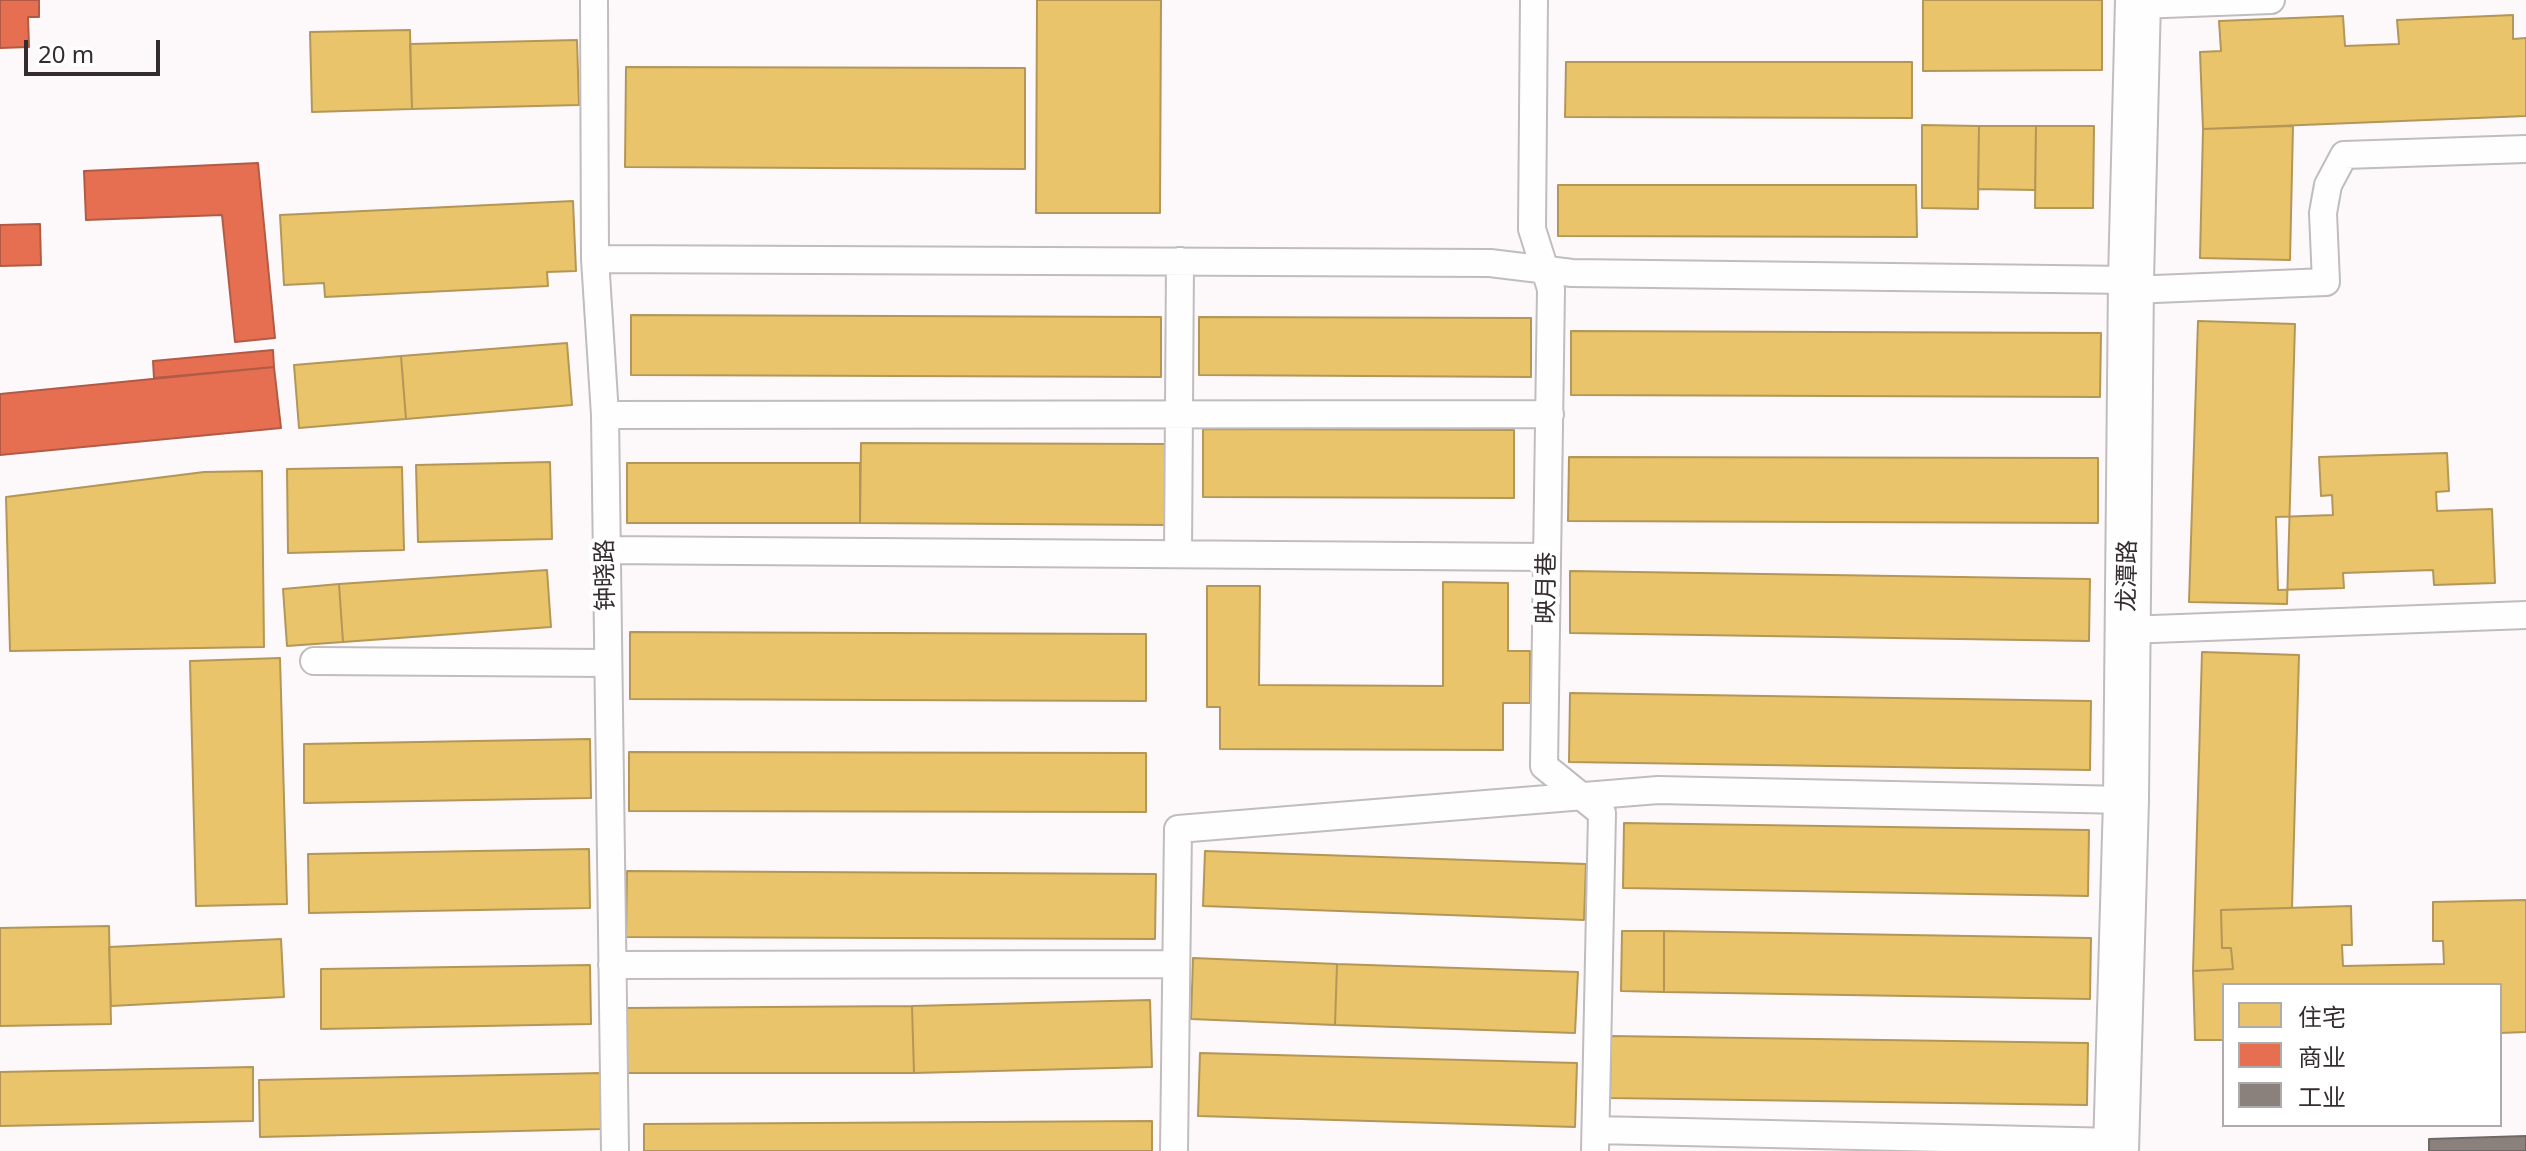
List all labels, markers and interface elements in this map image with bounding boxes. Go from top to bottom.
scale bar [28,24,164,74]
text: 20 m [38,37,94,70]
street label: 钟晓路 [591,539,621,611]
street label: 龙潭路 [2113,540,2143,612]
street label: 映月巷 [1532,552,1562,624]
legend [2222,983,2502,1127]
text: 住宅 [2298,1000,2346,1033]
text: 商业 [2298,1040,2346,1073]
text: 工业 [2298,1080,2346,1113]

